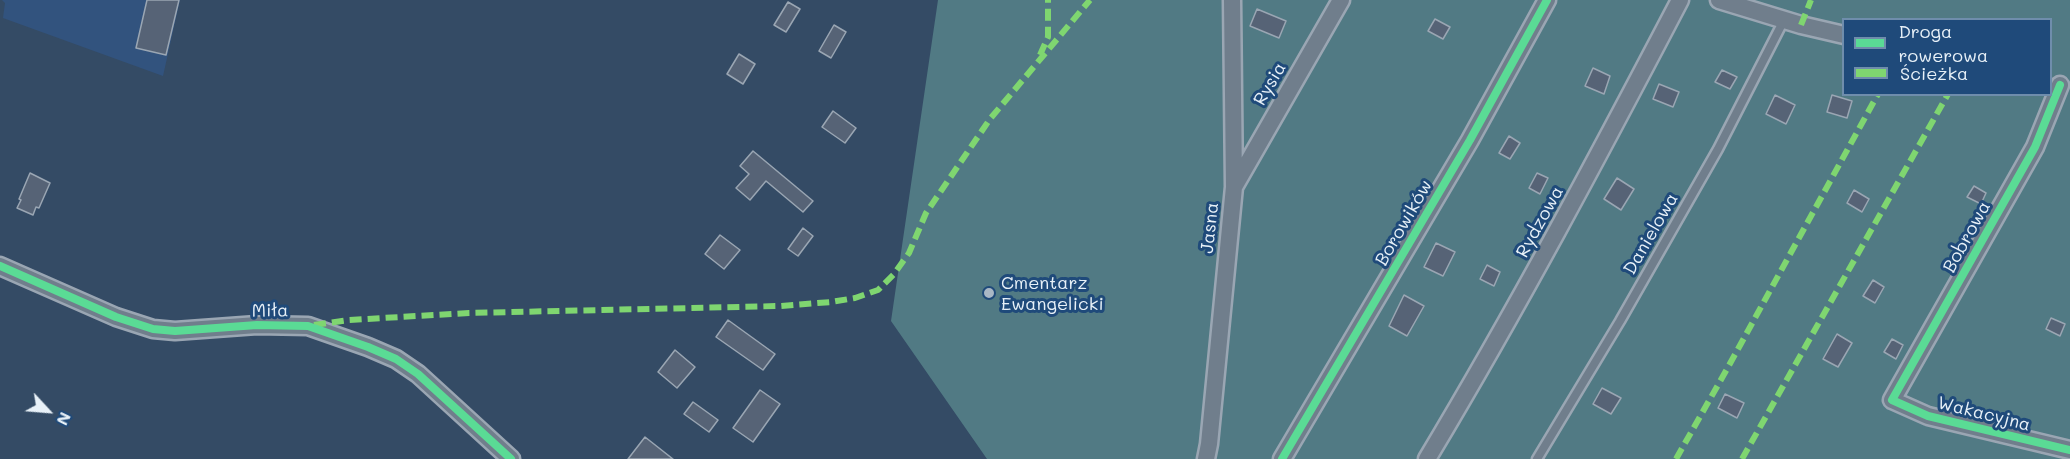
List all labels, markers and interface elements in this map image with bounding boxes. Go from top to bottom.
legend [1842,18,2052,96]
text: Droga rowerowa [1898,19,1988,67]
street label: Rysia [1249,59,1291,109]
text: Ścieżka [1900,61,1968,85]
street label: Borowików [1371,176,1437,270]
street label: Rydzowa [1512,183,1568,261]
street label: Danielowa [1619,189,1683,279]
street label: Bobrowa [1939,198,1995,276]
street label: Jasna [1197,201,1223,255]
place label: Cmentarz Ewangelicki [1001,272,1104,314]
marker: Cmentarz Ewangelicki [982,286,996,300]
street label: Miła [251,300,289,322]
north arrow [18,381,78,441]
street label: Wakacyjna [1935,392,2033,436]
text: N [53,409,77,429]

